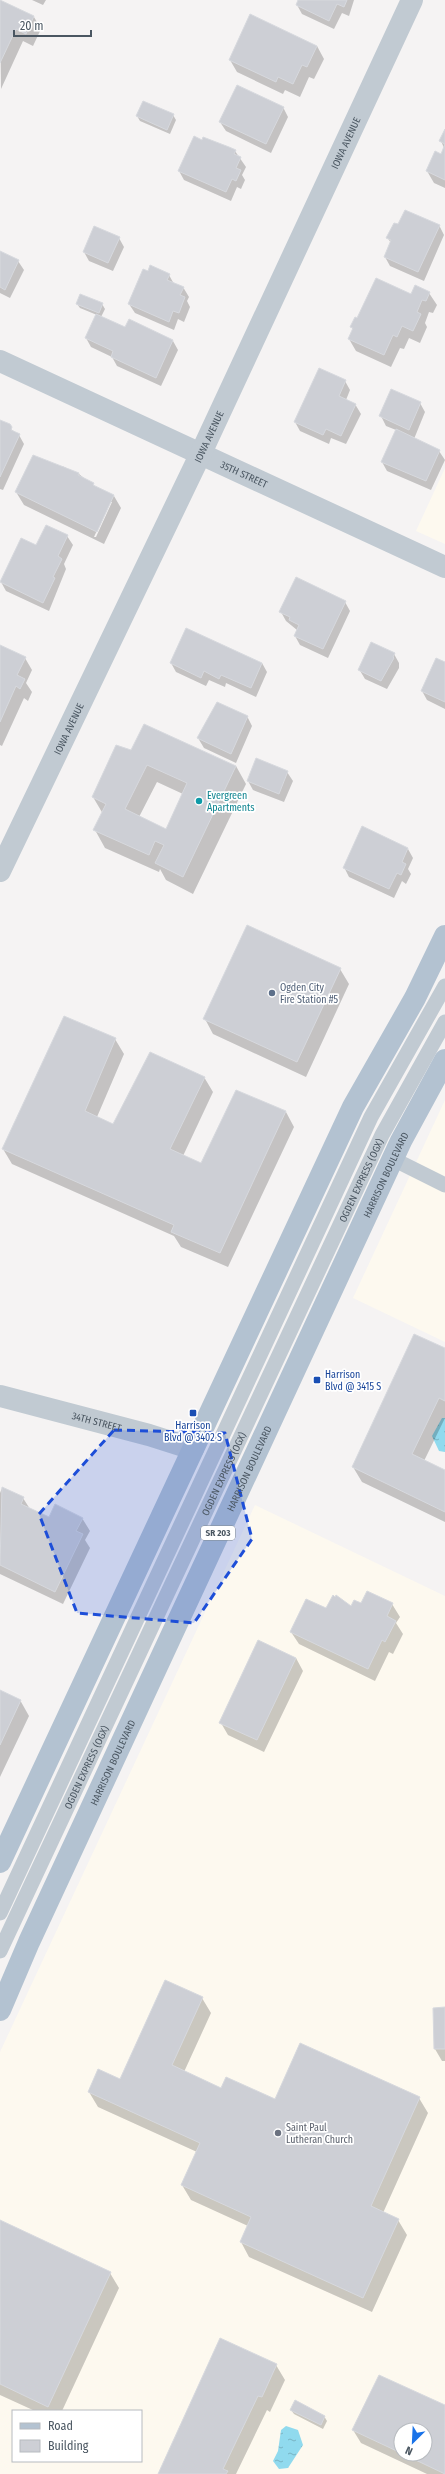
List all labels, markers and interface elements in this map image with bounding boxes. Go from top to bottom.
scale bar [14,12,91,38]
text: 20 m [20,19,44,33]
street label: IOWA AVENUE [329,115,364,171]
street label: IOWA AVENUE [192,409,227,465]
street label: 35TH STREET [218,459,270,491]
street label: IOWA AVENUE [52,701,87,757]
place label: Evergreen Apartments [207,790,255,814]
marker: Evergreen Apartments [194,796,204,806]
place label: Ogden City Fire Station #5 [280,982,339,1006]
marker: Ogden City Fire Station #5 [267,988,277,998]
street label: HARRISON BOULEVARD [361,1130,412,1220]
street label: OGDEN EXPRESS (OGX) [337,1137,386,1224]
place label: Harrison Blvd @ 3415 S [325,1369,381,1393]
marker: Harrison Blvd @ 3415 S [312,1375,322,1385]
marker: Harrison Blvd @ 3402 S [188,1408,198,1418]
street label: 34TH STREET [70,1410,123,1435]
place label: Harrison Blvd @ 3402 S [164,1420,222,1444]
street label: HARRISON BOULEVARD [225,1424,275,1514]
street label: OGDEN EXPRESS (OGX) [200,1430,249,1518]
road number: SR 203 [201,1526,235,1540]
street label: HARRISON BOULEVARD [88,1718,138,1807]
street label: OGDEN EXPRESS (OGX) [62,1723,112,1811]
place label: Saint Paul Lutheran Church [286,2122,353,2146]
marker: Saint Paul Lutheran Church [273,2128,283,2138]
legend [12,2410,142,2462]
text: Road [48,2419,73,2433]
north arrow [393,2422,433,2462]
text: Building [48,2439,89,2453]
text: N [403,2443,415,2458]

